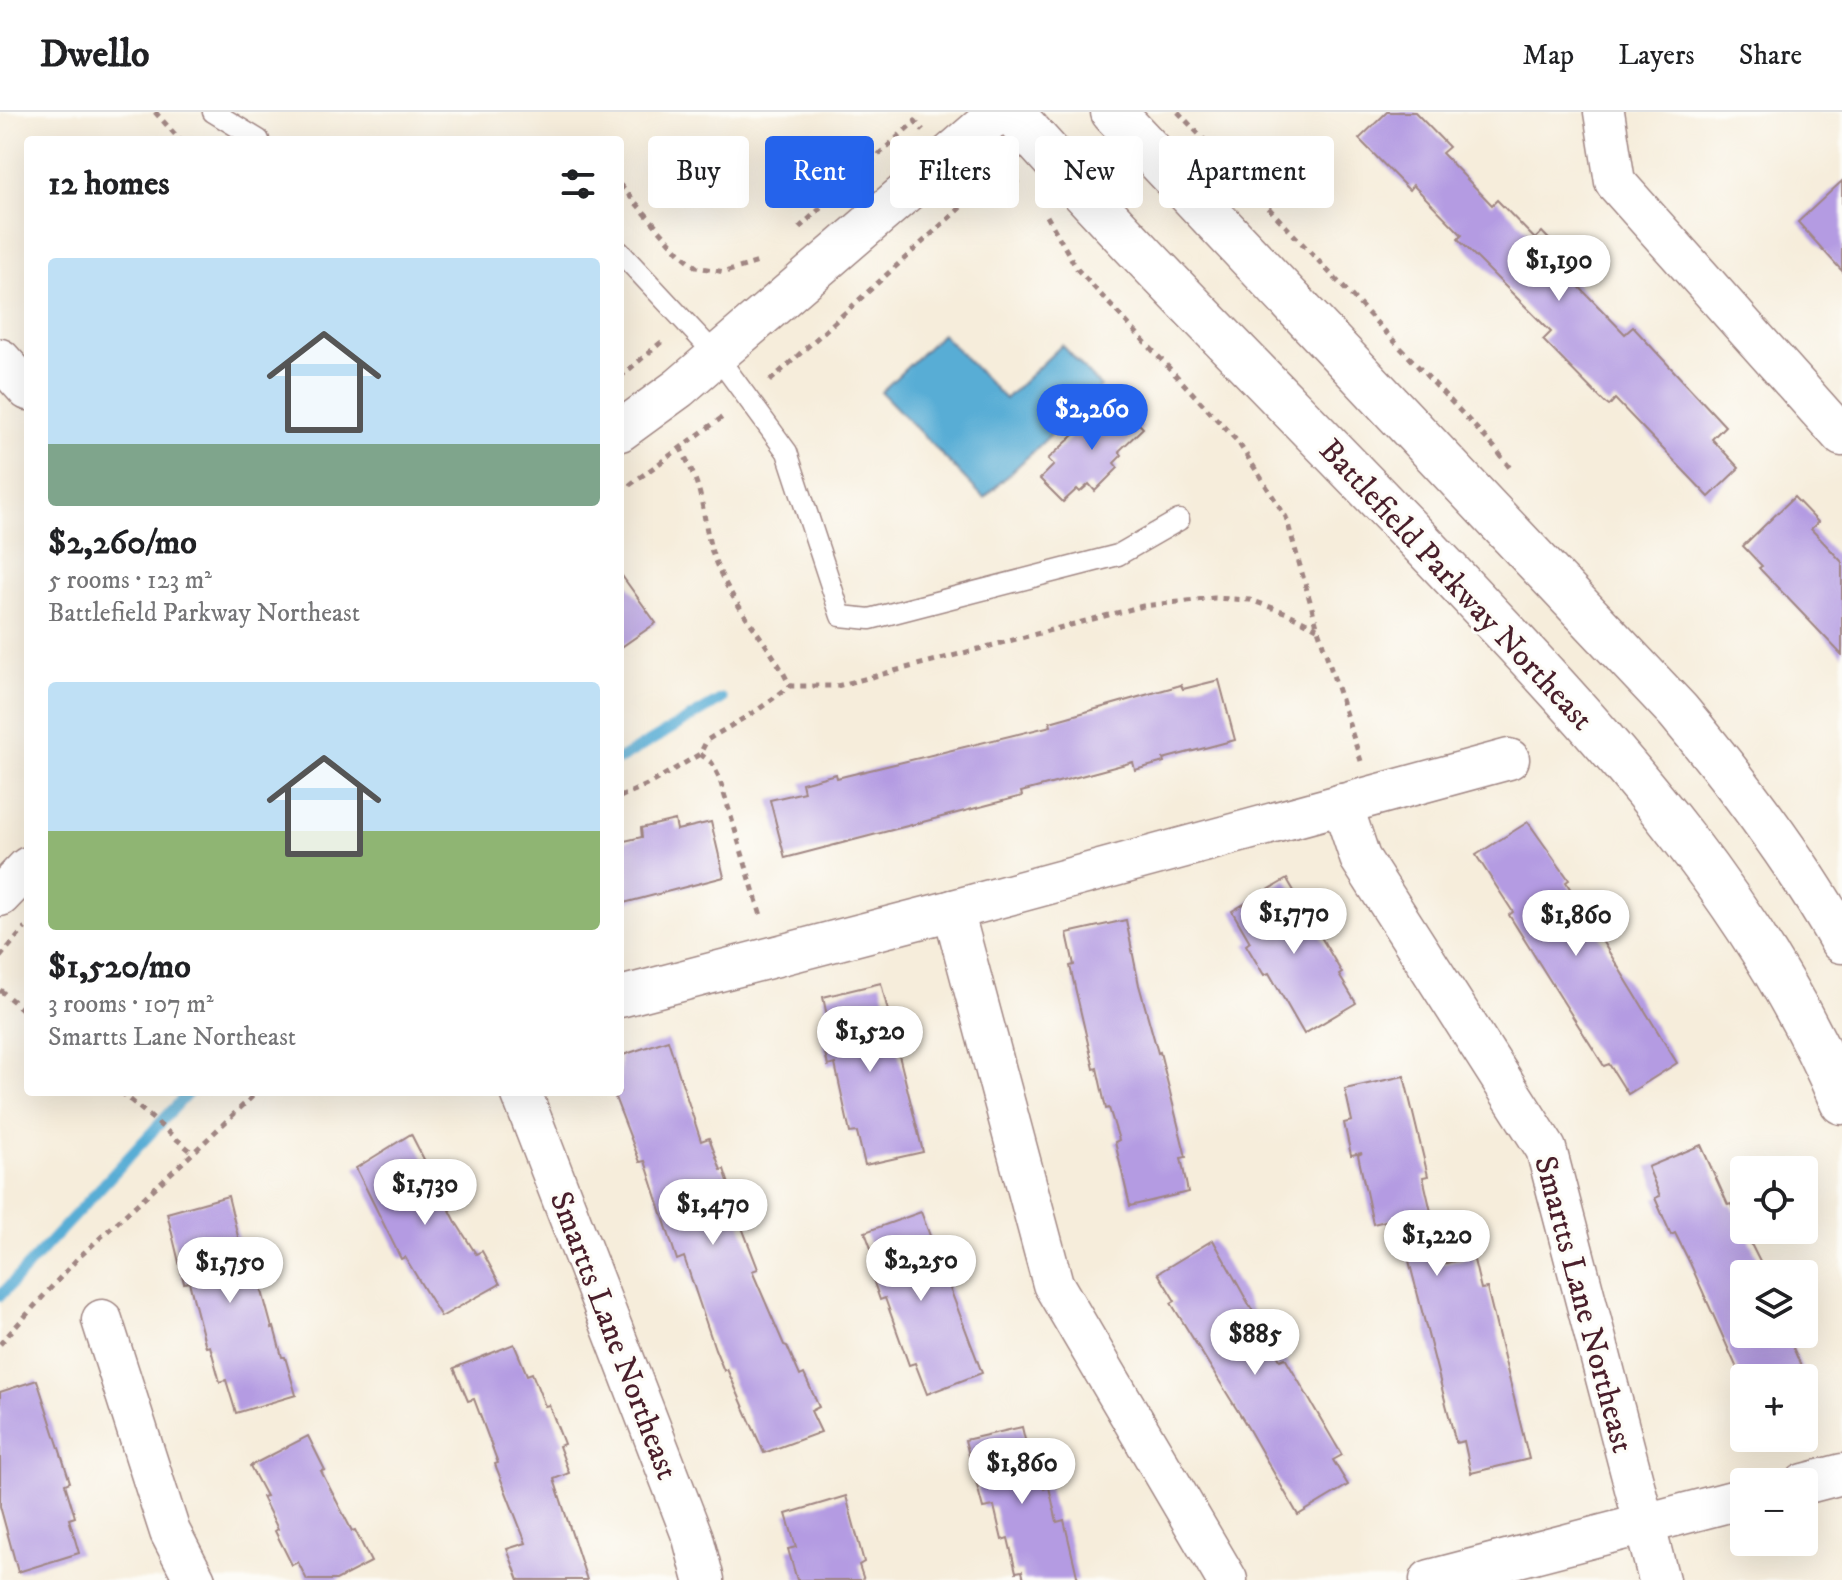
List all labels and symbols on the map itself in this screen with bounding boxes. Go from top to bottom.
pin: $1,190 [1494,235,1624,303]
pin: $2,260 [1027,384,1157,452]
street label: Battlefield Parkway Northeast [1310,431,1601,739]
pin: $1,770 [1229,888,1359,956]
pin: $1,860 [1511,890,1641,958]
pin: $1,520 [805,1006,935,1074]
street label: Smartts Lane Northeast [1524,1152,1642,1457]
pin: $1,730 [360,1159,490,1227]
pin: $1,470 [648,1179,778,1247]
street label: Smartts Lane Northeast [540,1186,687,1485]
pin: $1,220 [1372,1210,1502,1278]
pin: $2,250 [856,1235,986,1303]
pin: $1,750 [165,1237,295,1305]
pin: $885 [1208,1309,1302,1377]
pin: $1,860 [957,1438,1087,1506]

